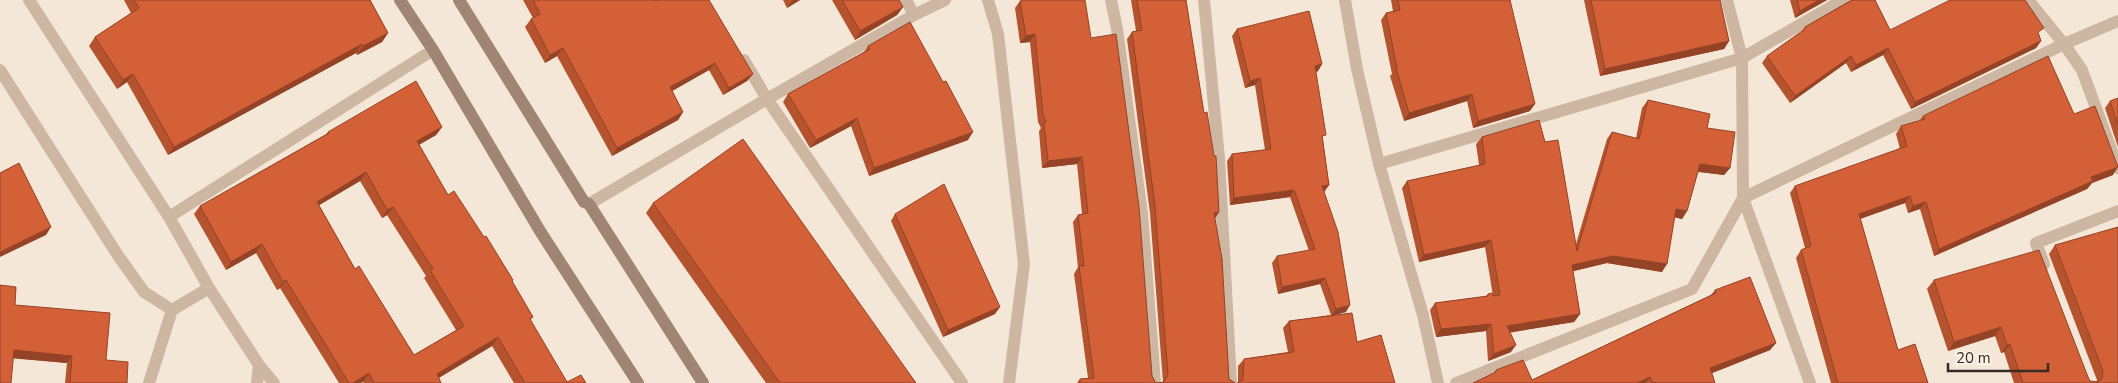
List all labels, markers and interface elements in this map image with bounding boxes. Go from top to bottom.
scale bar [1948,340,2048,372]
text: 20 m [1956,348,1991,368]

